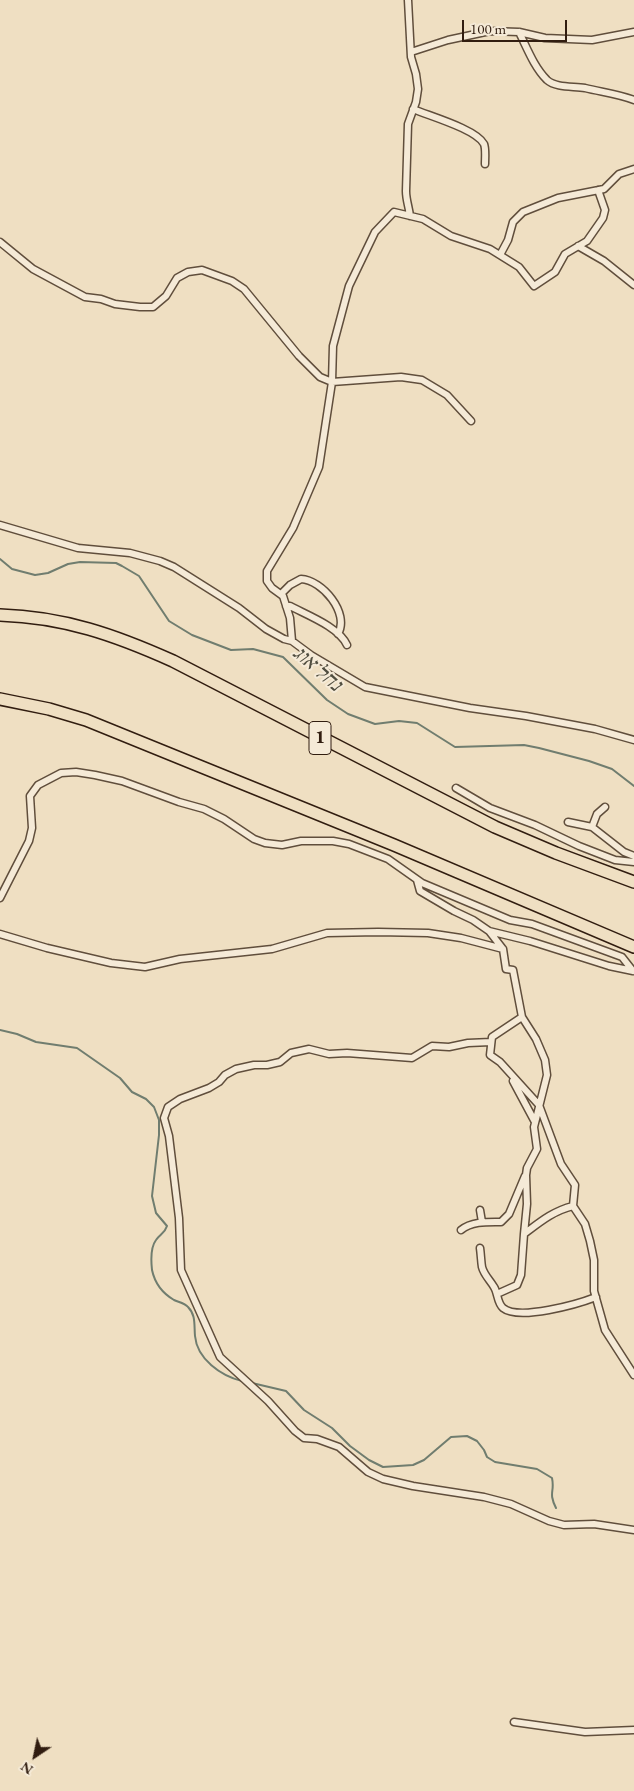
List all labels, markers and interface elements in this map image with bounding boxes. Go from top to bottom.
scale bar [464,10,569,42]
text: 100 m [470,19,506,38]
water label: נחל אוג [287,641,347,697]
road number: 1 [309,721,331,754]
north arrow [10,1731,60,1781]
text: N [17,1758,36,1779]

